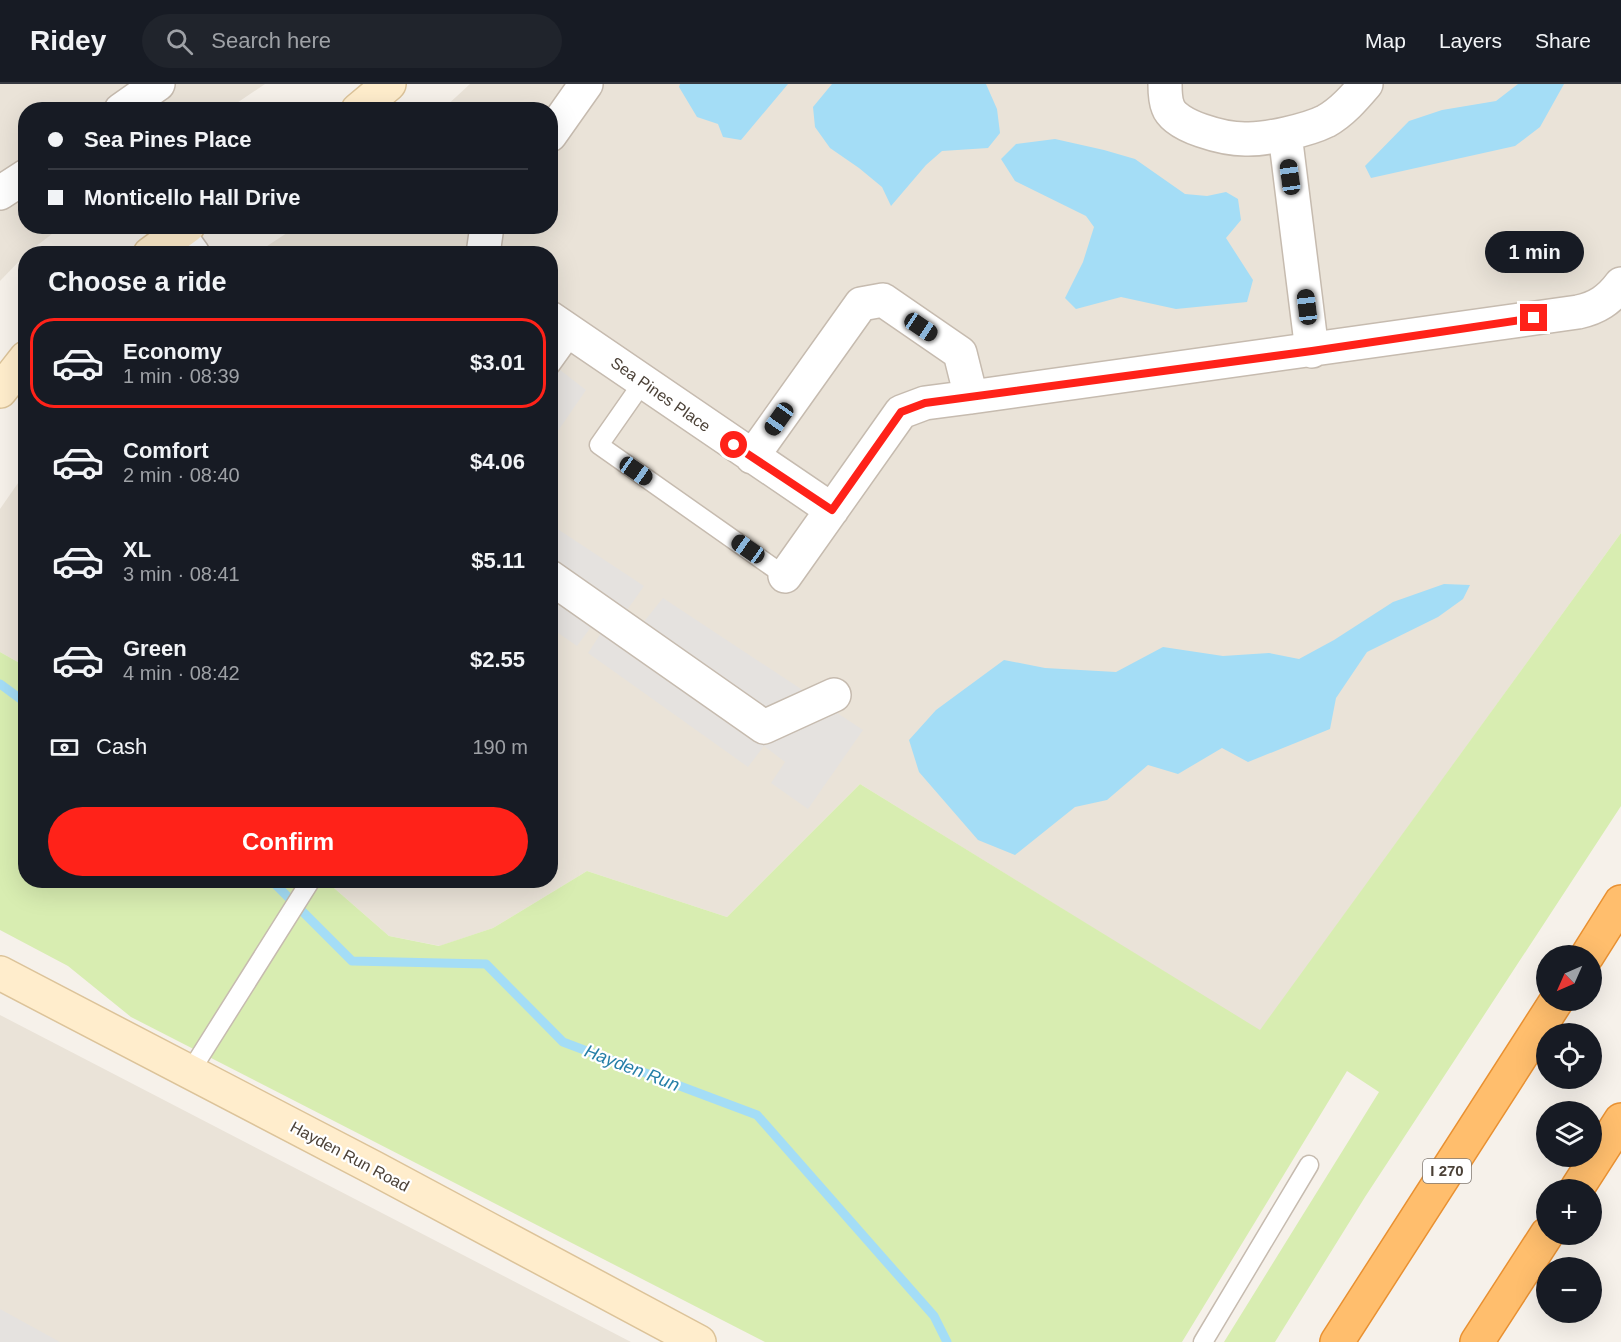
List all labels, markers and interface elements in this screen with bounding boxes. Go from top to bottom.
search box [142,14,562,68]
text: Ridey [30,25,106,56]
icon: search [163,25,196,58]
text: Search here [211,28,331,53]
text: Map [1365,29,1406,52]
text: Layers [1439,29,1502,52]
text: Share [1535,29,1591,52]
text: Sea Pines Place [84,127,252,152]
car [1279,158,1301,196]
text: Monticello Hall Drive [84,185,300,210]
callout: 1 min [1484,231,1583,273]
text: 1 min [1508,241,1561,263]
text: Choose a ride [48,267,227,297]
car [1296,288,1318,326]
route end [1520,304,1547,331]
car [901,309,941,345]
icon: car [51,336,105,390]
text: Economy [123,339,222,364]
text: $3.01 [470,350,525,375]
street label: Sea Pines Place [608,354,714,435]
text: 1 min · 08:39 [123,365,240,387]
car [761,399,797,439]
route start [720,431,747,458]
icon: car [51,435,105,489]
text: Comfort [123,438,209,463]
text: $4.06 [470,449,525,474]
car [616,453,656,489]
text: 2 min · 08:40 [123,464,240,486]
car [728,531,768,567]
icon: car [51,534,105,588]
text: XL [123,537,151,562]
text: $5.11 [471,548,525,573]
text: 3 min · 08:41 [123,563,240,585]
icon: car [51,633,105,687]
text: Green [123,636,187,661]
text: $2.55 [470,647,525,672]
text: 4 min · 08:42 [123,662,240,684]
icon: cash [48,731,81,764]
text: Cash [96,734,147,759]
text: 190 m [472,736,528,758]
button: Confirm [48,807,528,876]
north arrow [1536,945,1602,1011]
map controls [1536,945,1602,1323]
button: locate [1536,1023,1602,1089]
water label: Hayden Run [582,1041,682,1095]
button: layers [1536,1101,1602,1167]
street label: Hayden Run Road [288,1118,412,1195]
road number: I 270 [1423,1159,1471,1183]
button: + [1536,1179,1602,1245]
button: − [1536,1257,1602,1323]

